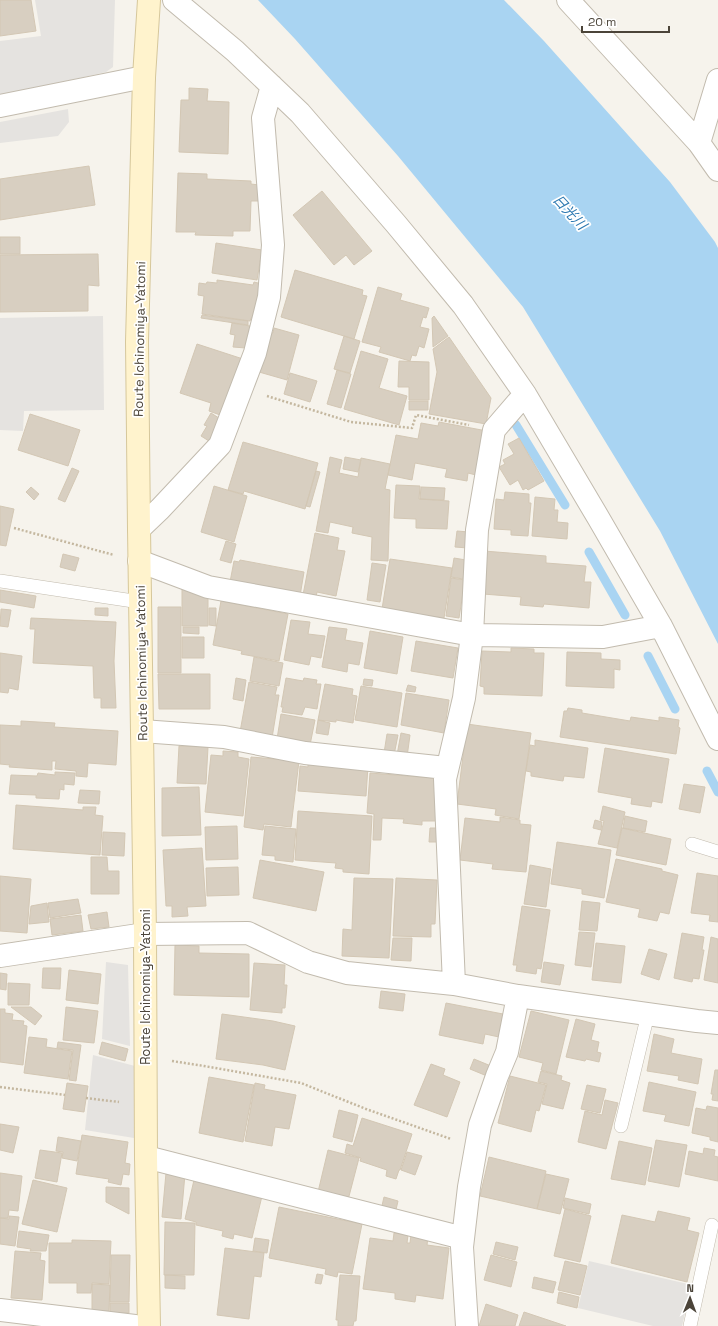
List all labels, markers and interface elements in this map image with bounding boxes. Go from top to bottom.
scale bar [582,8,669,34]
text: 20 m [588,14,616,30]
water label: 日光川 [549,191,592,235]
street label: Route Ichinomiya-Yatomi [130,261,149,417]
street label: Route Ichinomiya-Yatomi [132,585,151,741]
street label: Route Ichinomiya-Yatomi [137,909,154,1065]
north arrow [670,1278,710,1318]
text: N [686,1281,694,1295]

